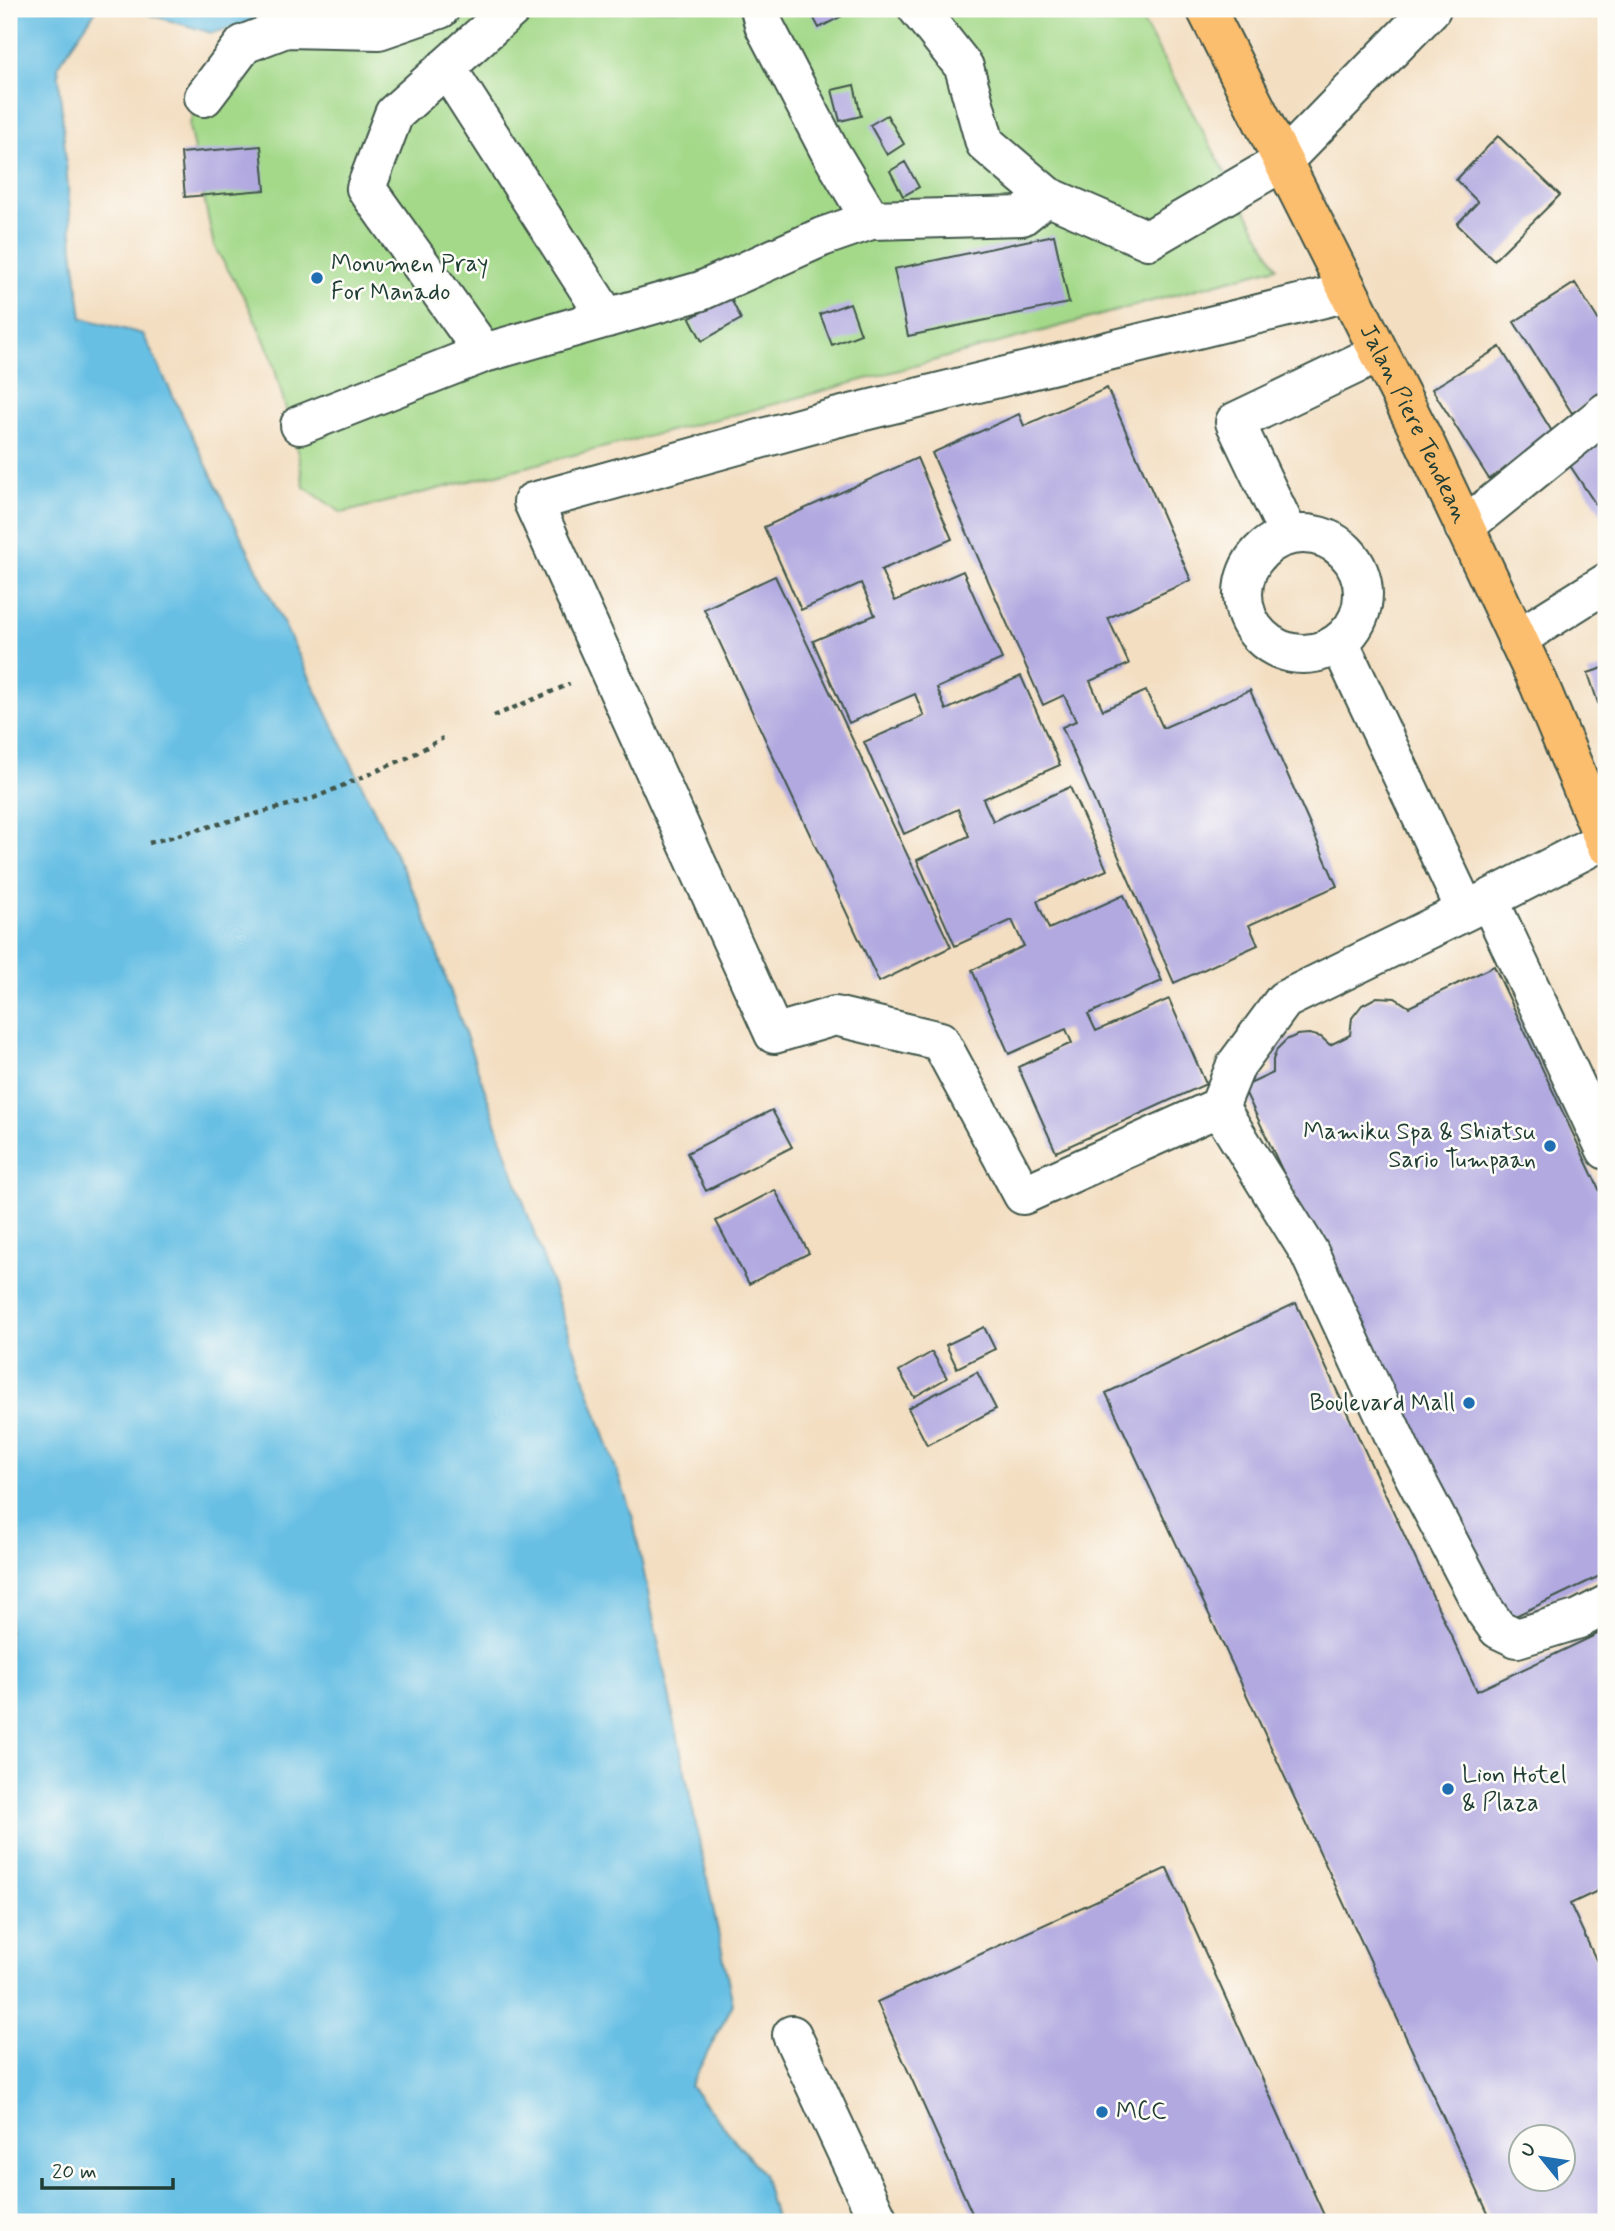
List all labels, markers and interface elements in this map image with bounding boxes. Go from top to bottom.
place label: Monumen Pray For Manado [331,249,488,308]
marker: Monumen Pray For Manado [309,270,325,286]
street label: Jalan Piere Tendean [1352,319,1476,528]
place label: Mamiku Spa & Shiatsu Sario Tumpaan [1303,1117,1536,1176]
marker: Mamiku Spa & Shiatsu Sario Tumpaan [1542,1138,1558,1154]
place label: Boulevard Mall [1310,1388,1455,1419]
marker: Boulevard Mall [1461,1395,1477,1411]
place label: Lion Hotel & Plaza [1462,1760,1567,1819]
marker: Lion Hotel & Plaza [1440,1781,1456,1797]
place label: MCC [1116,2097,1167,2128]
marker: MCC [1094,2104,1110,2120]
north arrow [1506,2122,1576,2192]
text: U [1515,2139,1542,2162]
scale bar [42,2147,173,2191]
text: 20 m [52,2158,97,2186]

